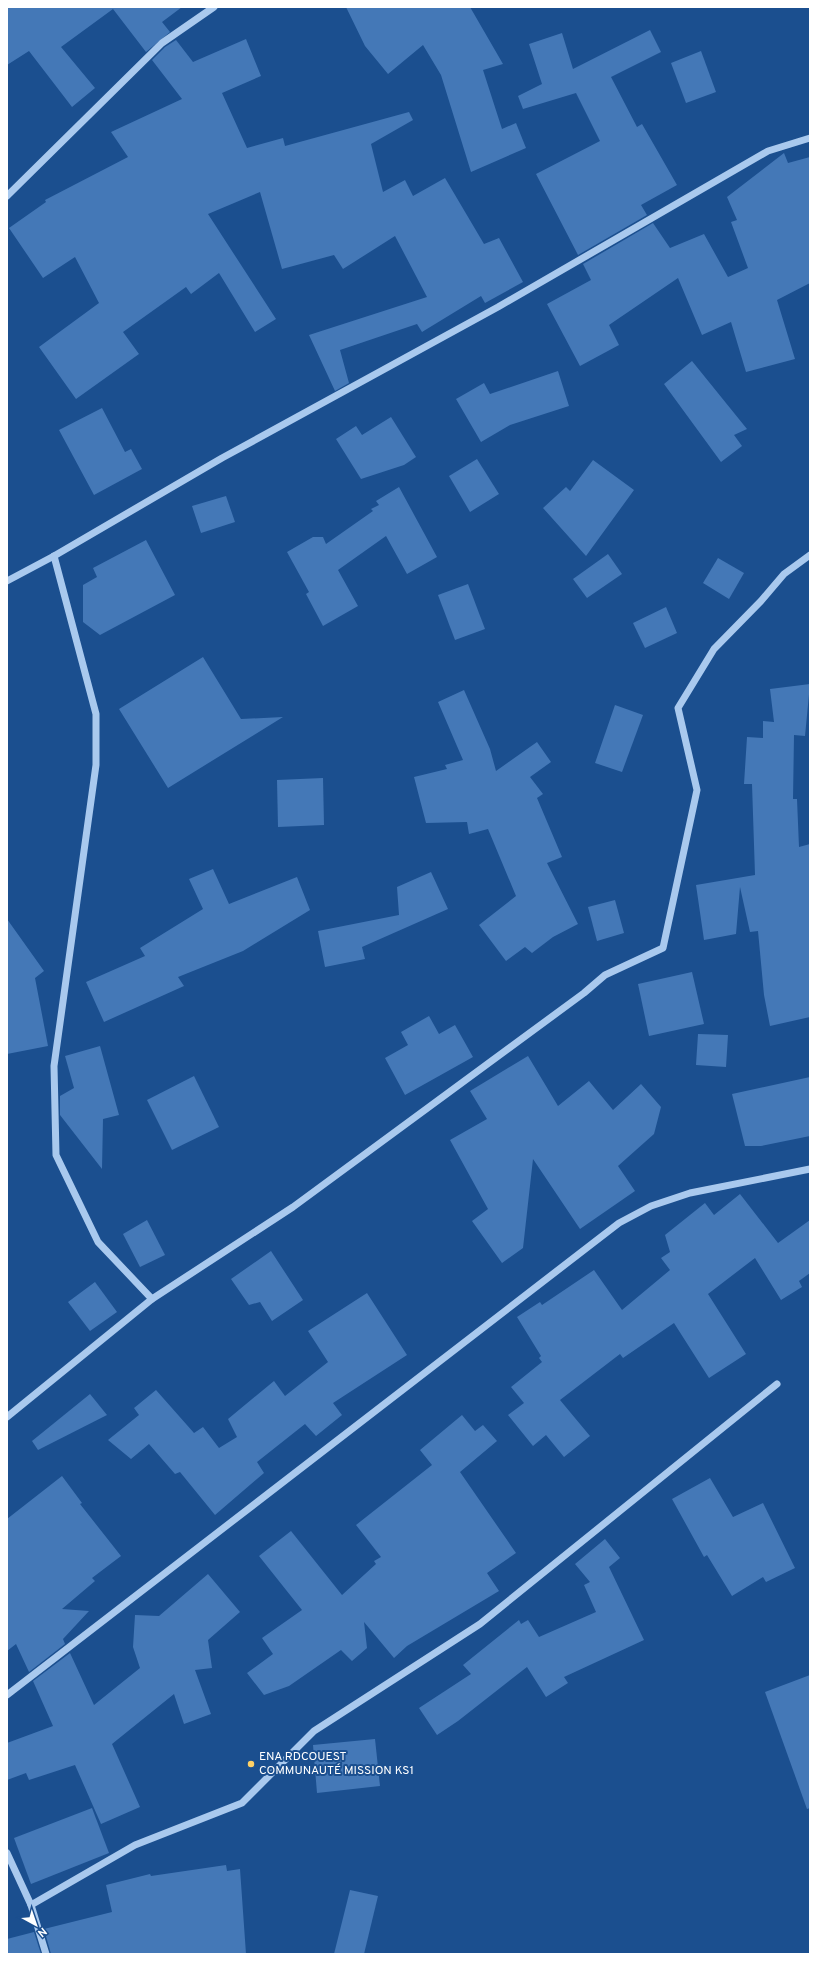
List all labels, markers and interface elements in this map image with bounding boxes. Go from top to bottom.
place label: ENA RDCOUEST COMMUNAUTÉ MISSION KS1 [259,1749,414,1779]
marker: ENA RDCOUEST COMMUNAUTÉ MISSION KS1 [246,1759,256,1769]
north arrow [16,1905,56,1945]
text: N [34,1924,49,1940]

